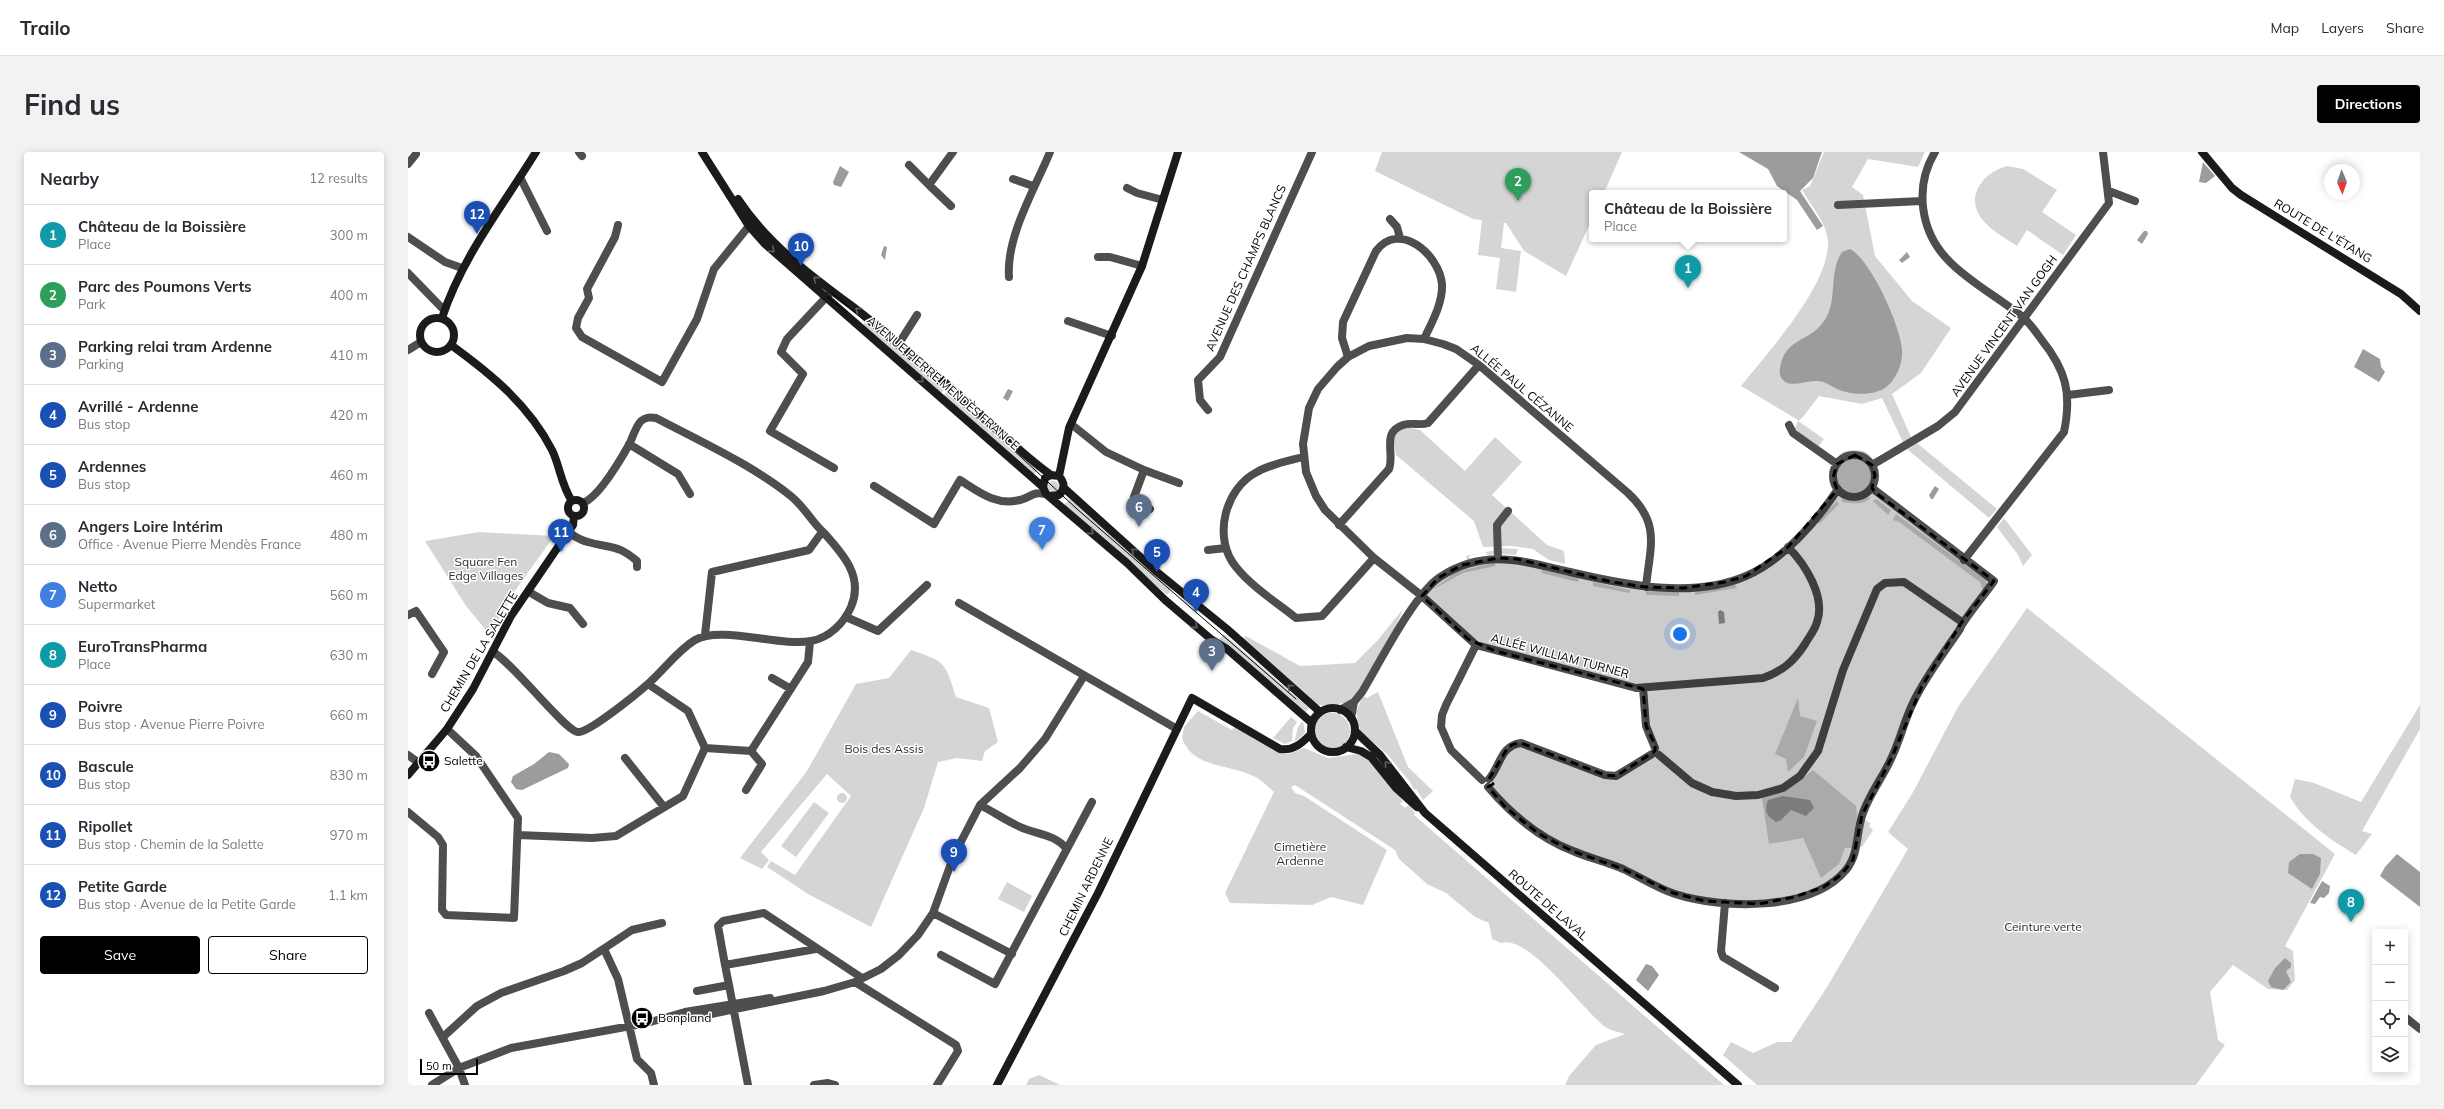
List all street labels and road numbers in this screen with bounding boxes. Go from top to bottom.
street label: AVENUE DES CHAMPS BLANCS [1202,182,1289,353]
street label: ROUTE DE L'ÉTANG [2271,195,2375,266]
street label: AVENUE VINCENT VAN GOGH [1947,252,2060,399]
street label: AVENUE PIERRE MENDÈS FRANCE [864,312,1023,453]
street label: ALLÉE PAUL CÉZANNE [1468,340,1577,435]
street label: CHEMIN DE LA SALETTE [436,588,521,715]
street label: ALLÉE WILLIAM TURNER [1489,630,1631,681]
street label: CHEMIN ARDENNE [1055,835,1116,939]
street label: ROUTE DE LAVAL [1506,866,1591,944]

